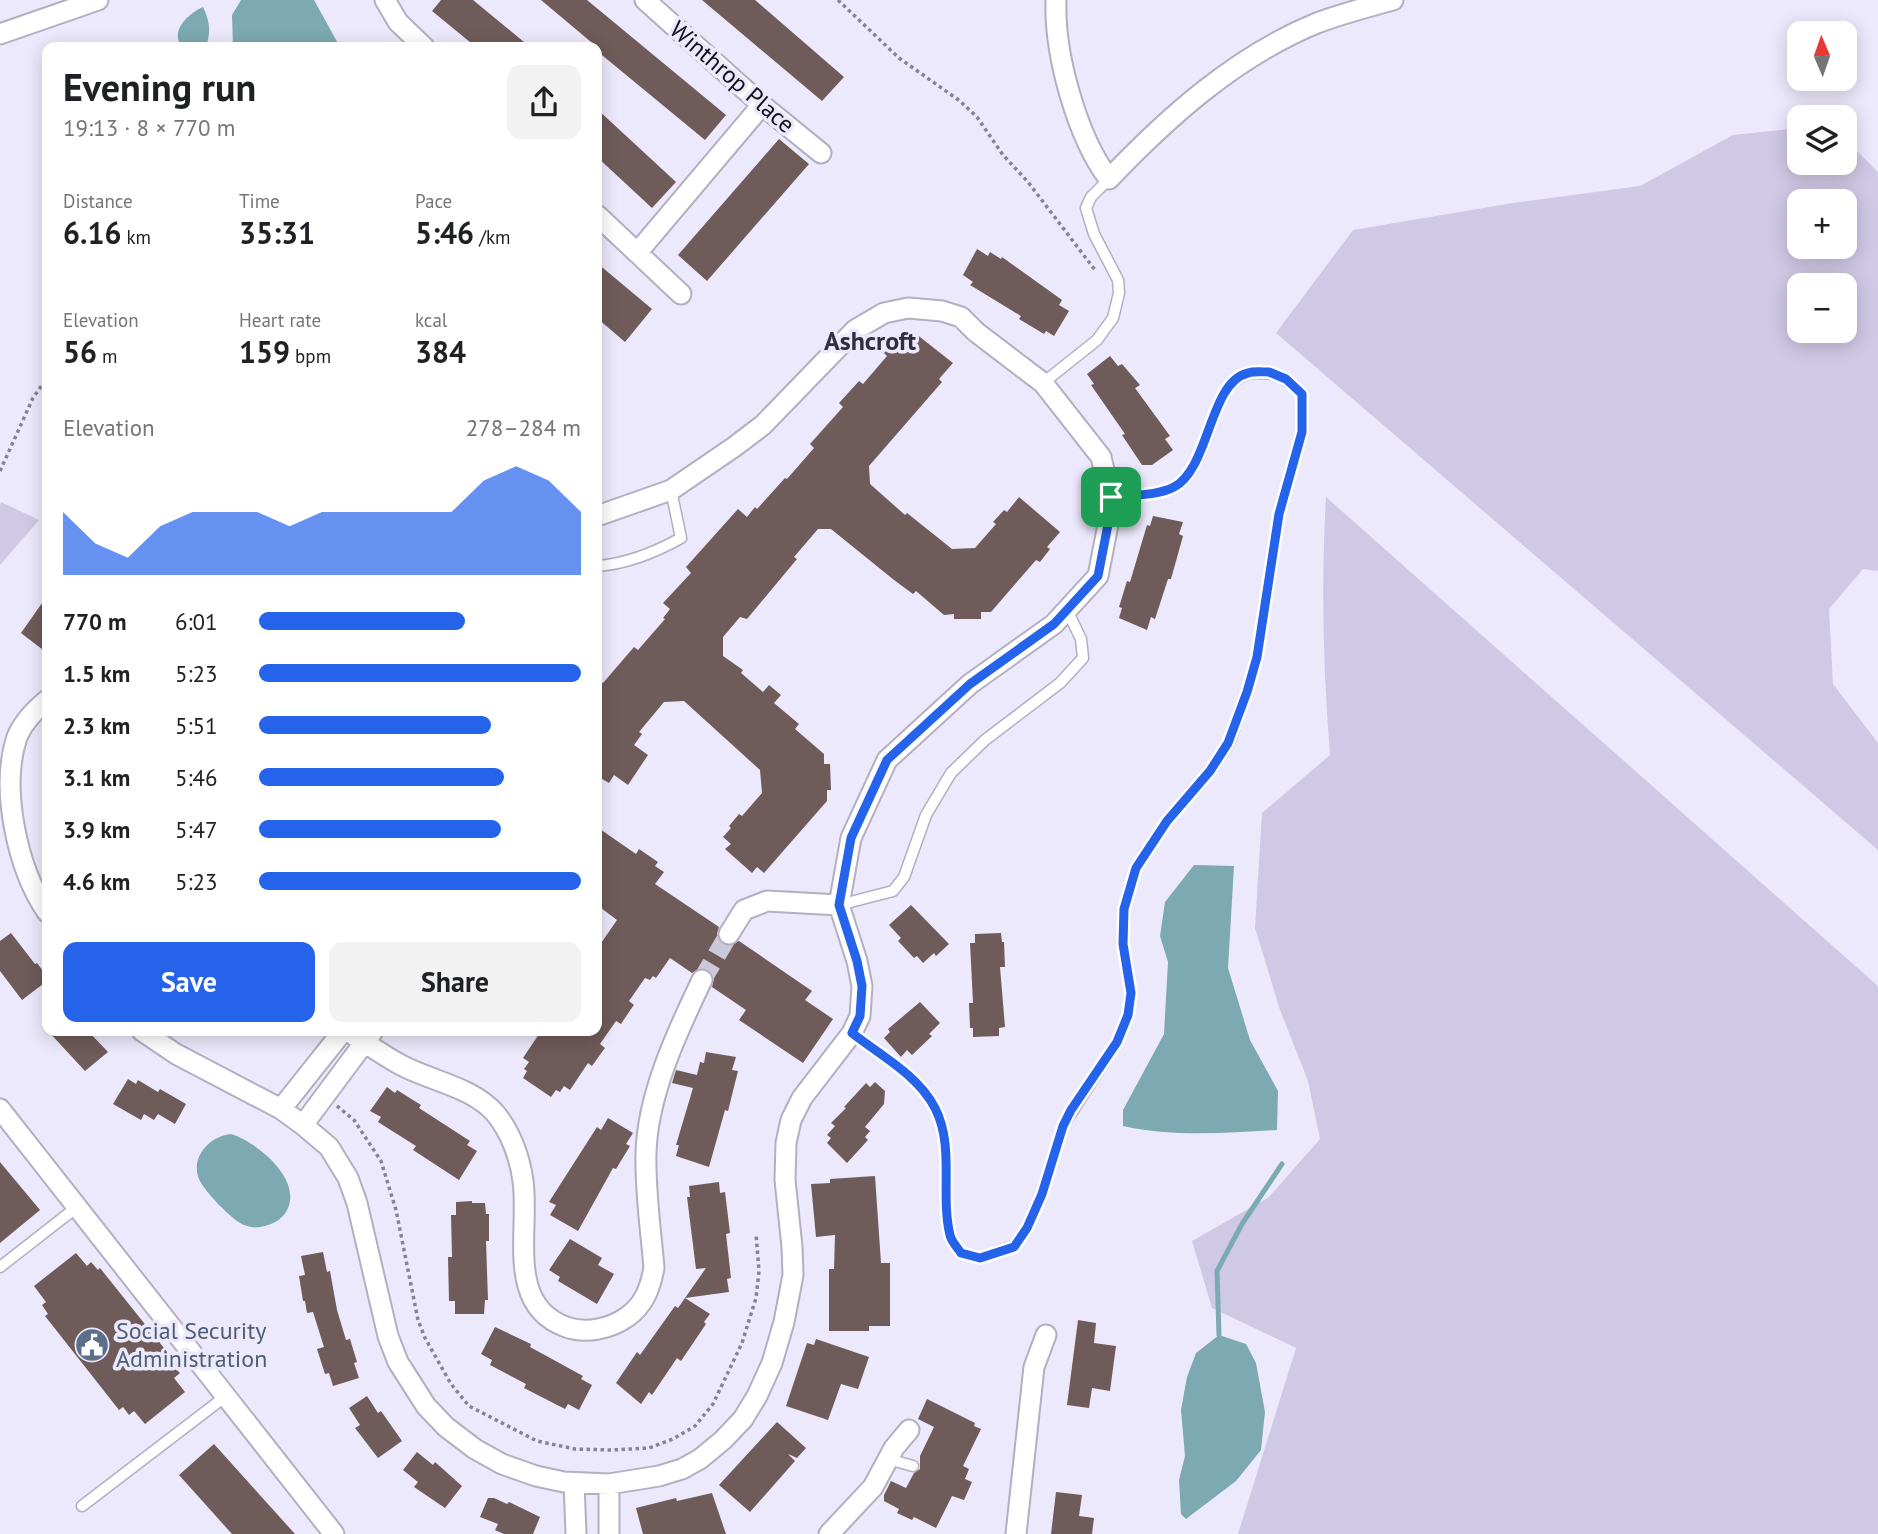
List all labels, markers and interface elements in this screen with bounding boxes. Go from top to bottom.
street label: Winthrop Place [663,14,801,139]
north arrow [1787,21,1857,91]
map controls [1787,21,1857,343]
text: Evening run [63,62,256,111]
button: share [507,65,581,139]
button: layers [1787,105,1857,175]
text: 19:13 · 8 × 770 m [63,113,235,142]
text: Distance [63,189,133,213]
text: Time [239,189,280,213]
text: Pace [415,189,452,213]
button: + [1787,189,1857,259]
text: 6.16 [63,213,121,252]
text: 35:31 [239,213,315,252]
text: 5:46 [415,213,474,252]
text: km [121,225,151,249]
text: /km [474,225,510,249]
button: − [1787,273,1857,343]
text: Elevation [63,308,139,332]
text: Heart rate [239,308,321,332]
text: kcal [415,308,447,332]
district label: Ashcroft [824,324,916,357]
text: 56 [63,332,97,371]
text: 159 [239,332,290,371]
text: 384 [415,332,466,371]
text: m [97,344,118,368]
text: bpm [290,344,331,368]
text: Elevation [63,413,155,442]
text: 278–284 m [466,413,581,442]
pin [1081,467,1141,527]
icon: arrive [1092,478,1130,516]
text: 770 m [63,607,126,636]
text: 6:01 [175,607,218,636]
text: 1.5 km [63,659,130,688]
text: 5:23 [175,659,218,688]
text: 2.3 km [63,711,130,740]
text: 5:51 [175,711,218,740]
text: 3.1 km [63,763,130,792]
text: 5:46 [175,763,218,792]
text: 3.9 km [63,815,130,844]
text: 5:47 [175,815,218,844]
text: 4.6 km [63,867,130,896]
text: 5:23 [175,867,218,896]
button: Save [63,942,315,1022]
button: Share [329,942,581,1022]
place label: Social Security Administration [116,1315,267,1374]
public building icon: Social Security Administration [73,1326,111,1364]

